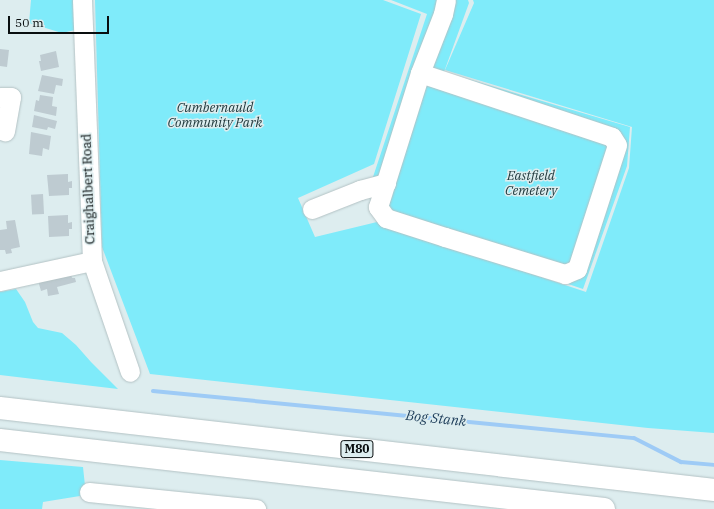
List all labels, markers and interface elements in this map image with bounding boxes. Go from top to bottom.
scale bar [10,8,111,34]
text: 50 m [15,15,44,30]
park label: Cumbernauld Community Park [168,101,262,132]
street label: Craighalbert Road [79,133,99,245]
park label: Eastfield Cemetery [505,169,557,200]
water label: Bog Stank [405,406,467,430]
road number: M80 [340,439,374,459]

